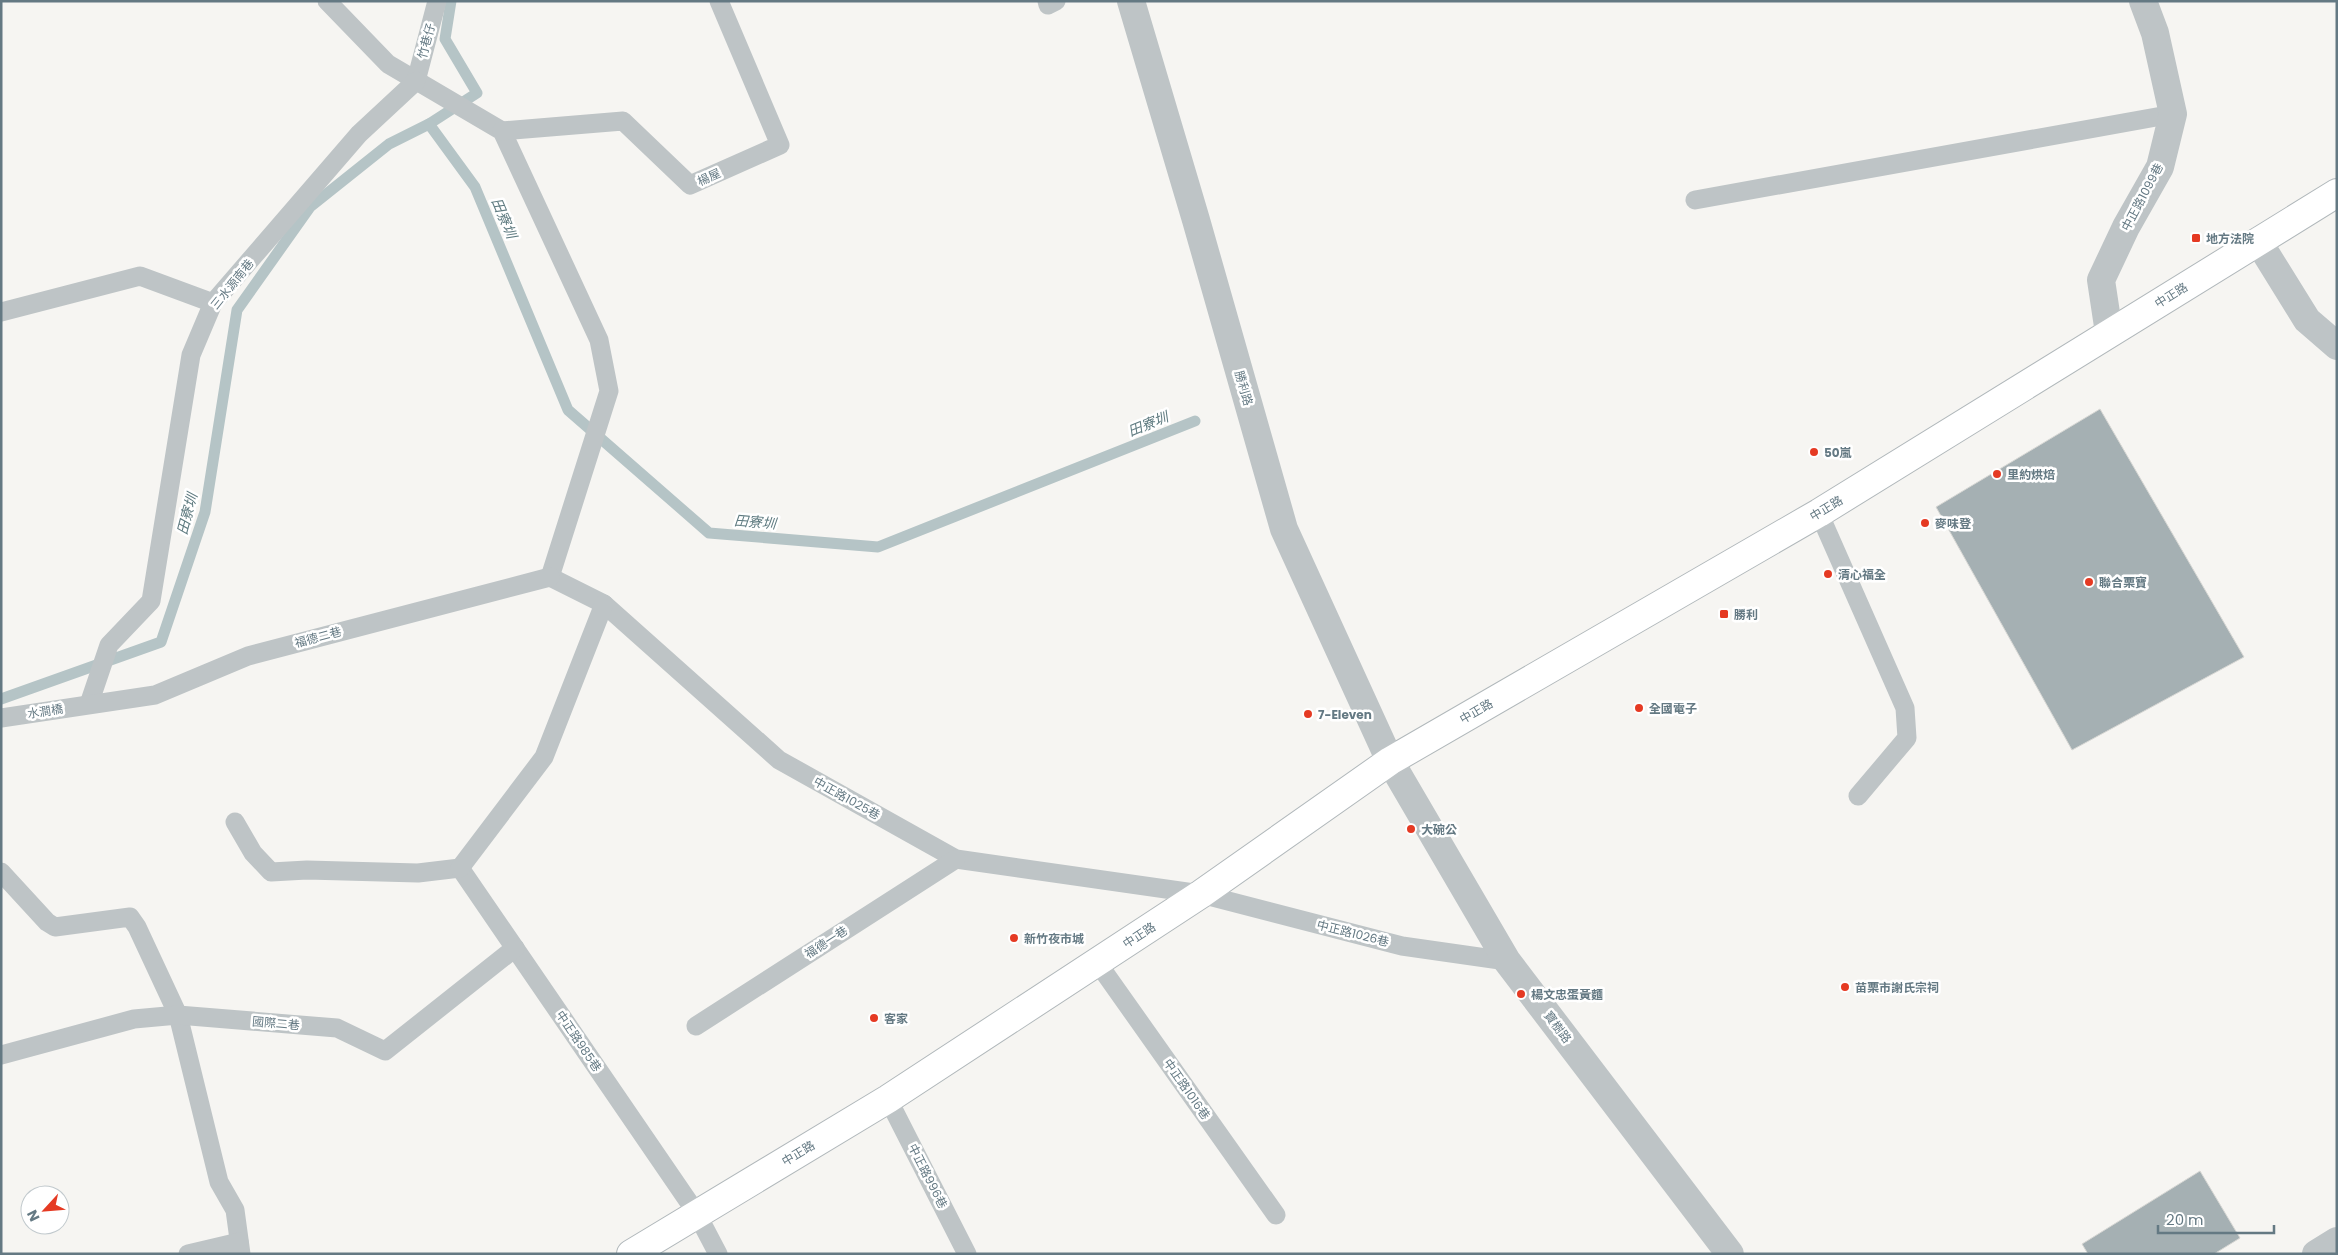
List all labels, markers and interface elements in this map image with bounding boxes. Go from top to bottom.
street label: 竹巷仔 [413,21,439,61]
street label: 中正路1099巷 [2117,160,2167,234]
street label: 楊屋 [695,164,723,190]
water label: 田寮圳 [487,195,522,243]
place label: 地方法院 [2206,230,2254,247]
marker: 地方法院 [2190,232,2202,244]
street label: 三水源南巷 [207,255,257,313]
street label: 中正路 [2151,278,2191,312]
street label: 勝利路 [1231,368,1257,408]
water label: 田寮圳 [1125,406,1173,441]
place label: 50嵐 [1824,444,1852,461]
marker: 50嵐 [1808,446,1820,458]
place label: 里約烘焙 [2007,466,2055,483]
marker: 里約烘焙 [1991,468,2003,480]
water label: 田寮圳 [172,489,203,537]
street label: 中正路 [1806,491,1846,525]
water label: 田寮圳 [733,510,779,534]
place label: 麥味登 [1935,515,1972,532]
marker: 麥味登 [1919,517,1931,529]
place label: 清心福全 [1838,566,1886,583]
marker: 清心福全 [1822,568,1834,580]
place label: 聯合栗寶 [2099,574,2147,591]
marker: 聯合栗寶 [2083,576,2095,588]
place label: 勝利 [1734,606,1758,623]
marker: 勝利 [1718,608,1730,620]
street label: 福德二巷 [293,623,343,651]
street label: 中正路 [1456,695,1496,727]
street label: 水澗橋 [26,700,64,722]
place label: 全國電子 [1649,700,1697,717]
marker: 全國電子 [1633,702,1645,714]
place label: 7-Eleven [1318,706,1372,723]
marker: 7-Eleven [1302,708,1314,720]
street label: 中正路1025巷 [811,773,883,823]
place label: 大碗公 [1421,821,1457,838]
marker: 大碗公 [1405,823,1417,835]
street label: 中正路1026巷 [1315,916,1391,950]
street label: 中正路 [1119,918,1159,952]
street label: 福德一巷 [801,922,851,962]
place label: 新竹夜市城 [1024,930,1084,947]
marker: 新竹夜市城 [1008,932,1020,944]
place label: 苗栗市謝氏宗祠 [1855,979,1939,996]
marker: 苗栗市謝氏宗祠 [1839,981,1851,993]
place label: 楊文忠蛋黃麵 [1531,986,1603,1003]
marker: 楊文忠蛋黃麵 [1515,988,1527,1000]
street label: 中正路985巷 [552,1007,606,1075]
street label: 寶樹路 [1540,1008,1576,1046]
place label: 客家 [884,1010,908,1027]
street label: 國際二巷 [251,1012,301,1034]
marker: 客家 [868,1012,880,1024]
street label: 中正路1016巷 [1160,1055,1214,1123]
street label: 中正路 [778,1136,818,1170]
street label: 中正路996巷 [904,1141,952,1211]
north arrow [20,1185,70,1235]
scale bar [2158,1202,2274,1234]
text: N [22,1207,45,1225]
text: 20 m [2166,1209,2204,1230]

